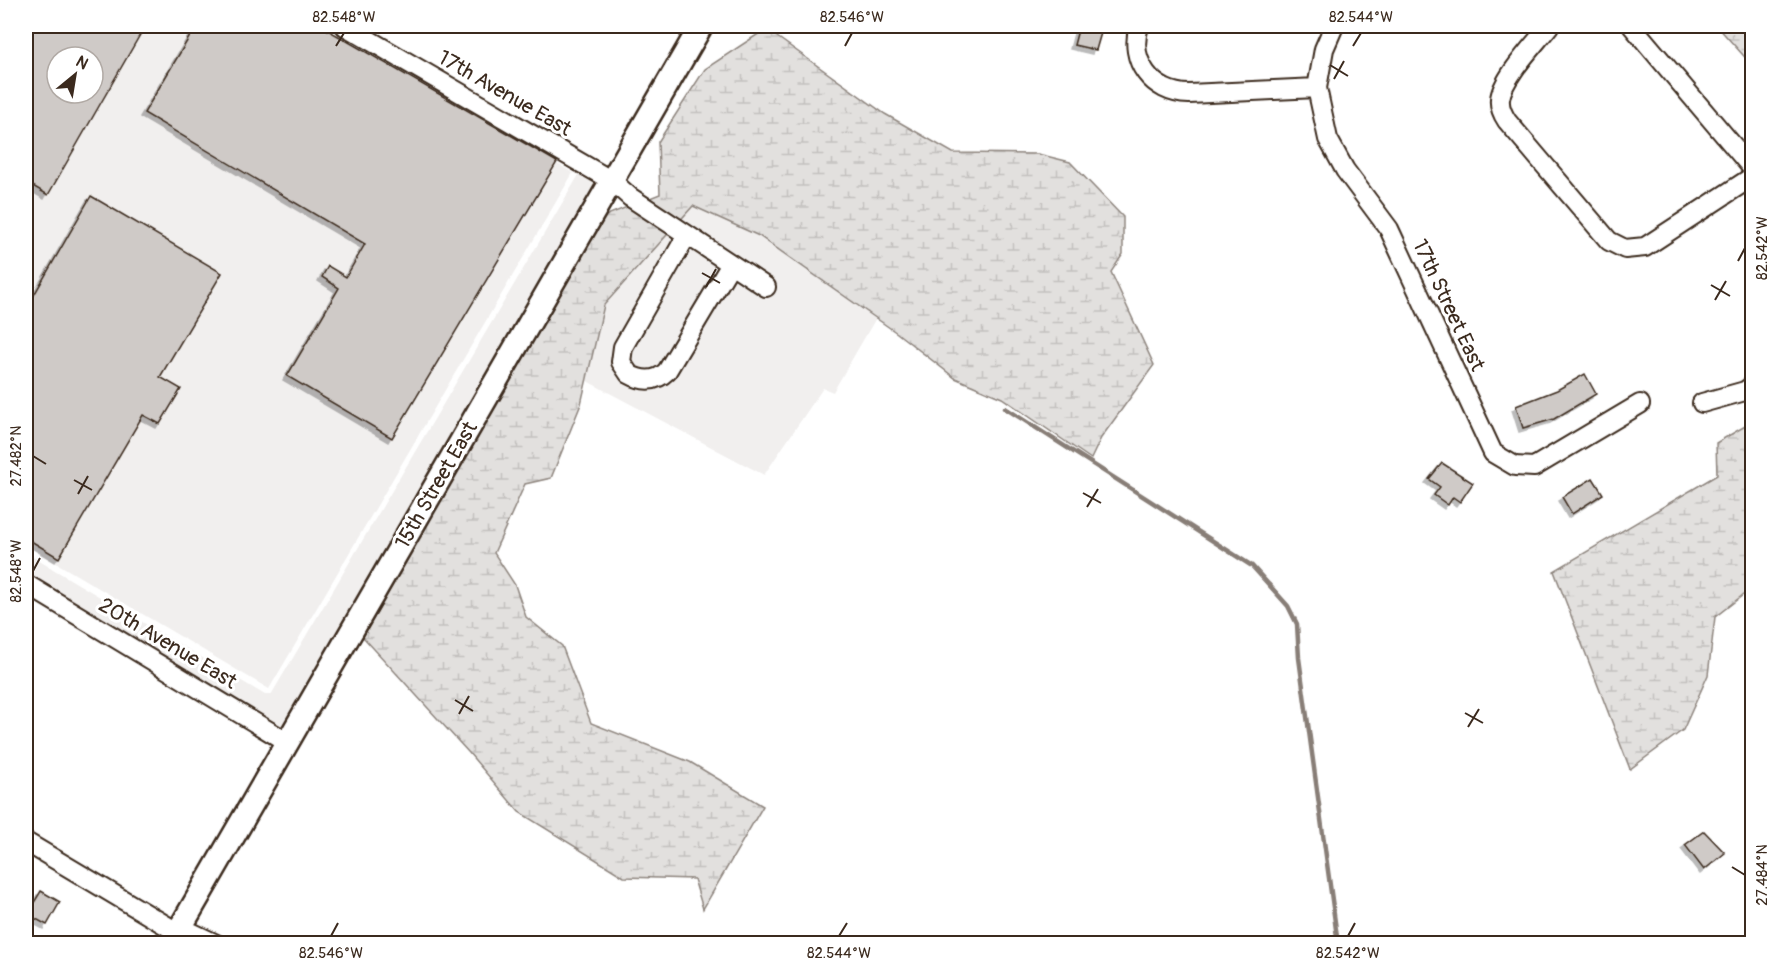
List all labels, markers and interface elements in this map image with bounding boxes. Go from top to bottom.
text: 82.548°W [312,8,376,27]
text: 82.546°W [820,8,884,27]
text: 82.544°W [1329,8,1393,27]
street label: 17th Avenue East [433,44,577,143]
north arrow [45,45,105,105]
text: N [72,52,92,74]
text: 82.542°W [1753,216,1772,280]
street label: 17th Street East [1406,235,1491,376]
street label: 15th Street East [389,416,484,554]
text: 27.482°N [7,426,26,486]
text: 82.548°W [7,539,26,603]
street label: 20th Avenue East [94,592,242,696]
text: 27.484°N [1753,844,1772,906]
text: 82.546°W [299,944,363,963]
text: 82.544°W [807,944,871,963]
text: 82.542°W [1316,944,1380,963]

